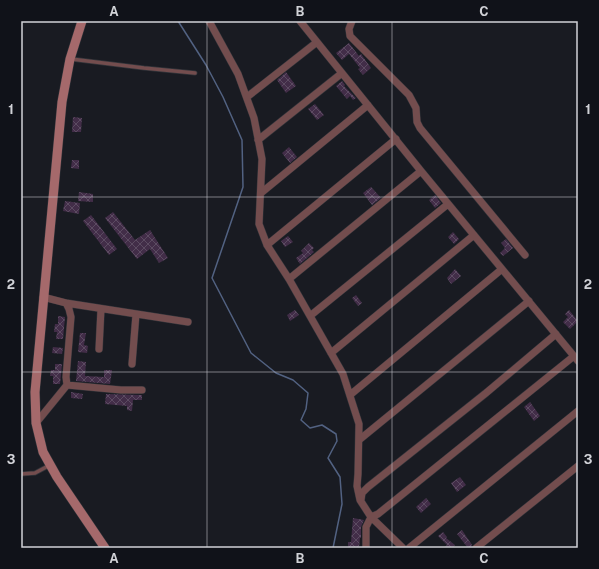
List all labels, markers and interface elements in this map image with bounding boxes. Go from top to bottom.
text: A [109,4,119,19]
text: B [296,4,305,19]
text: C [479,4,489,19]
text: 1 [8,102,14,117]
text: 1 [585,102,591,117]
text: 2 [7,277,15,292]
text: 2 [584,277,592,292]
text: 3 [7,452,16,467]
text: 3 [584,452,593,467]
text: A [109,551,119,566]
text: B [296,551,305,566]
text: C [479,551,489,566]

